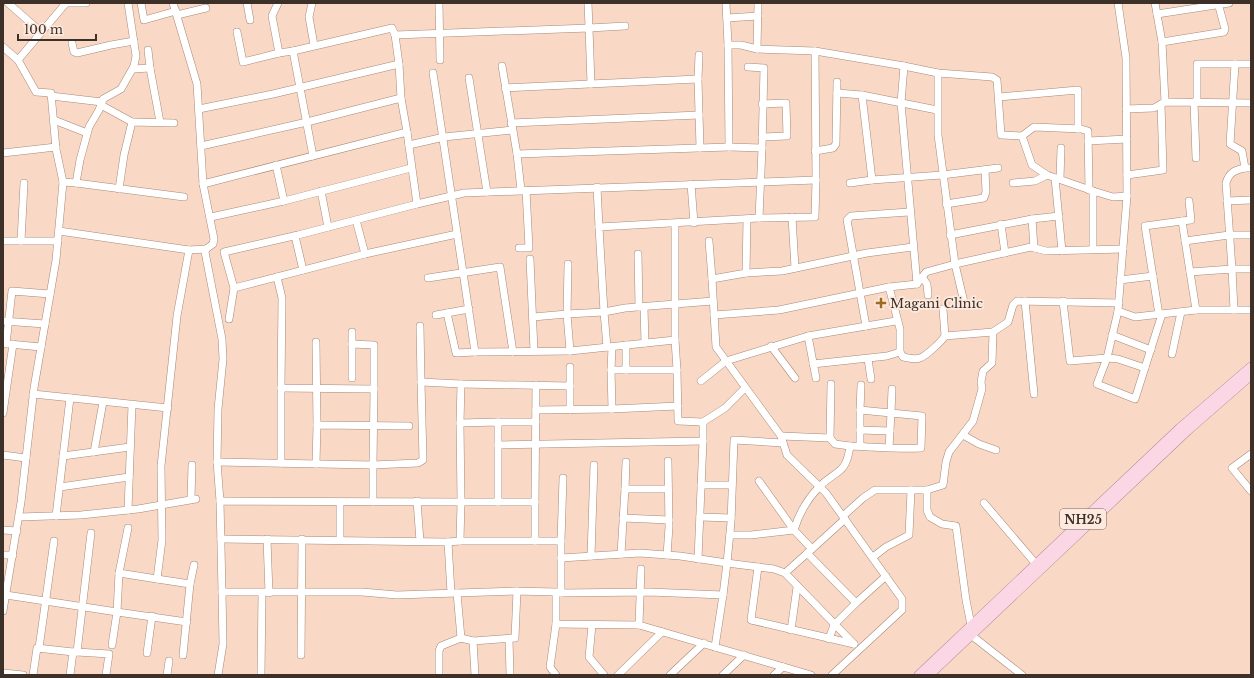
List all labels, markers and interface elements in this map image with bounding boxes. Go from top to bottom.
scale bar [18,16,96,42]
text: 100 m [24,22,63,37]
place label: Magani Clinic [890,295,983,312]
marker: Magani Clinic [875,297,887,309]
road number: NH25 [1060,509,1106,529]

